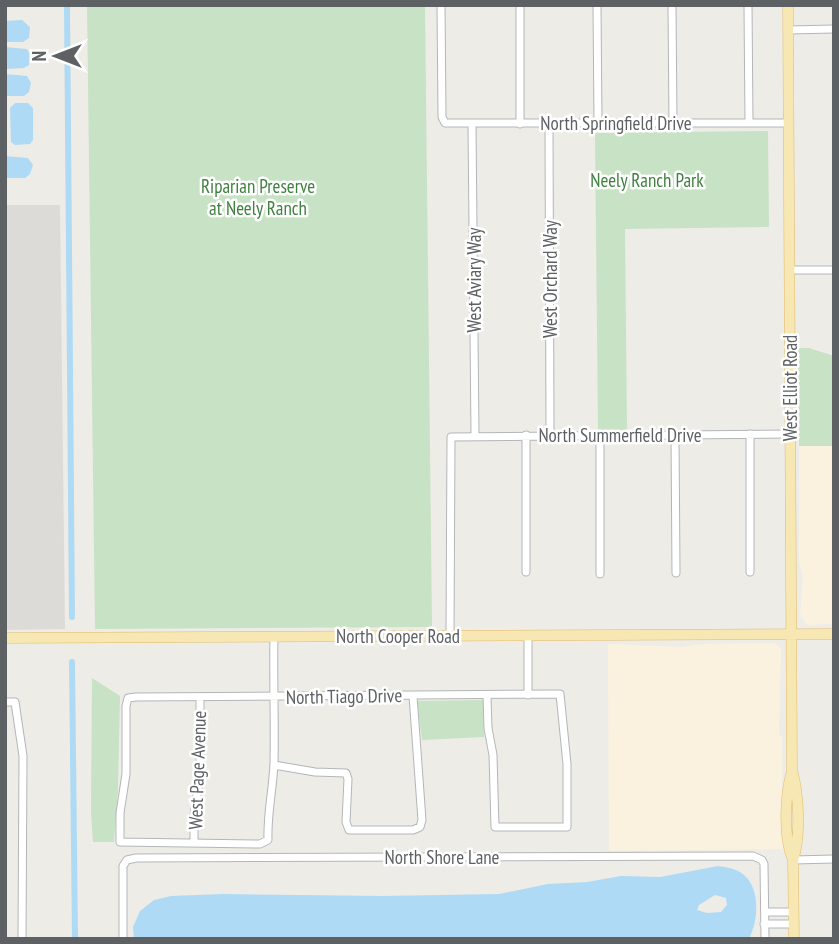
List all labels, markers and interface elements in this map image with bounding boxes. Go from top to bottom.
north arrow [21,21,91,91]
text: N [27,51,51,61]
street label: North Springfield Drive [540,111,692,135]
park label: Neely Ranch Park [590,168,704,192]
park label: Riparian Preserve at Neely Ranch [201,174,315,220]
street label: West Orchard Way [538,219,562,338]
street label: West Aviary Way [462,227,486,332]
street label: West Elliot Road [778,335,802,441]
street label: North Summerfield Drive [538,423,702,447]
street label: North Cooper Road [336,624,460,648]
street label: North Tiago Drive [286,683,403,709]
street label: West Page Avenue [183,710,211,830]
street label: North Shore Lane [385,845,500,869]

